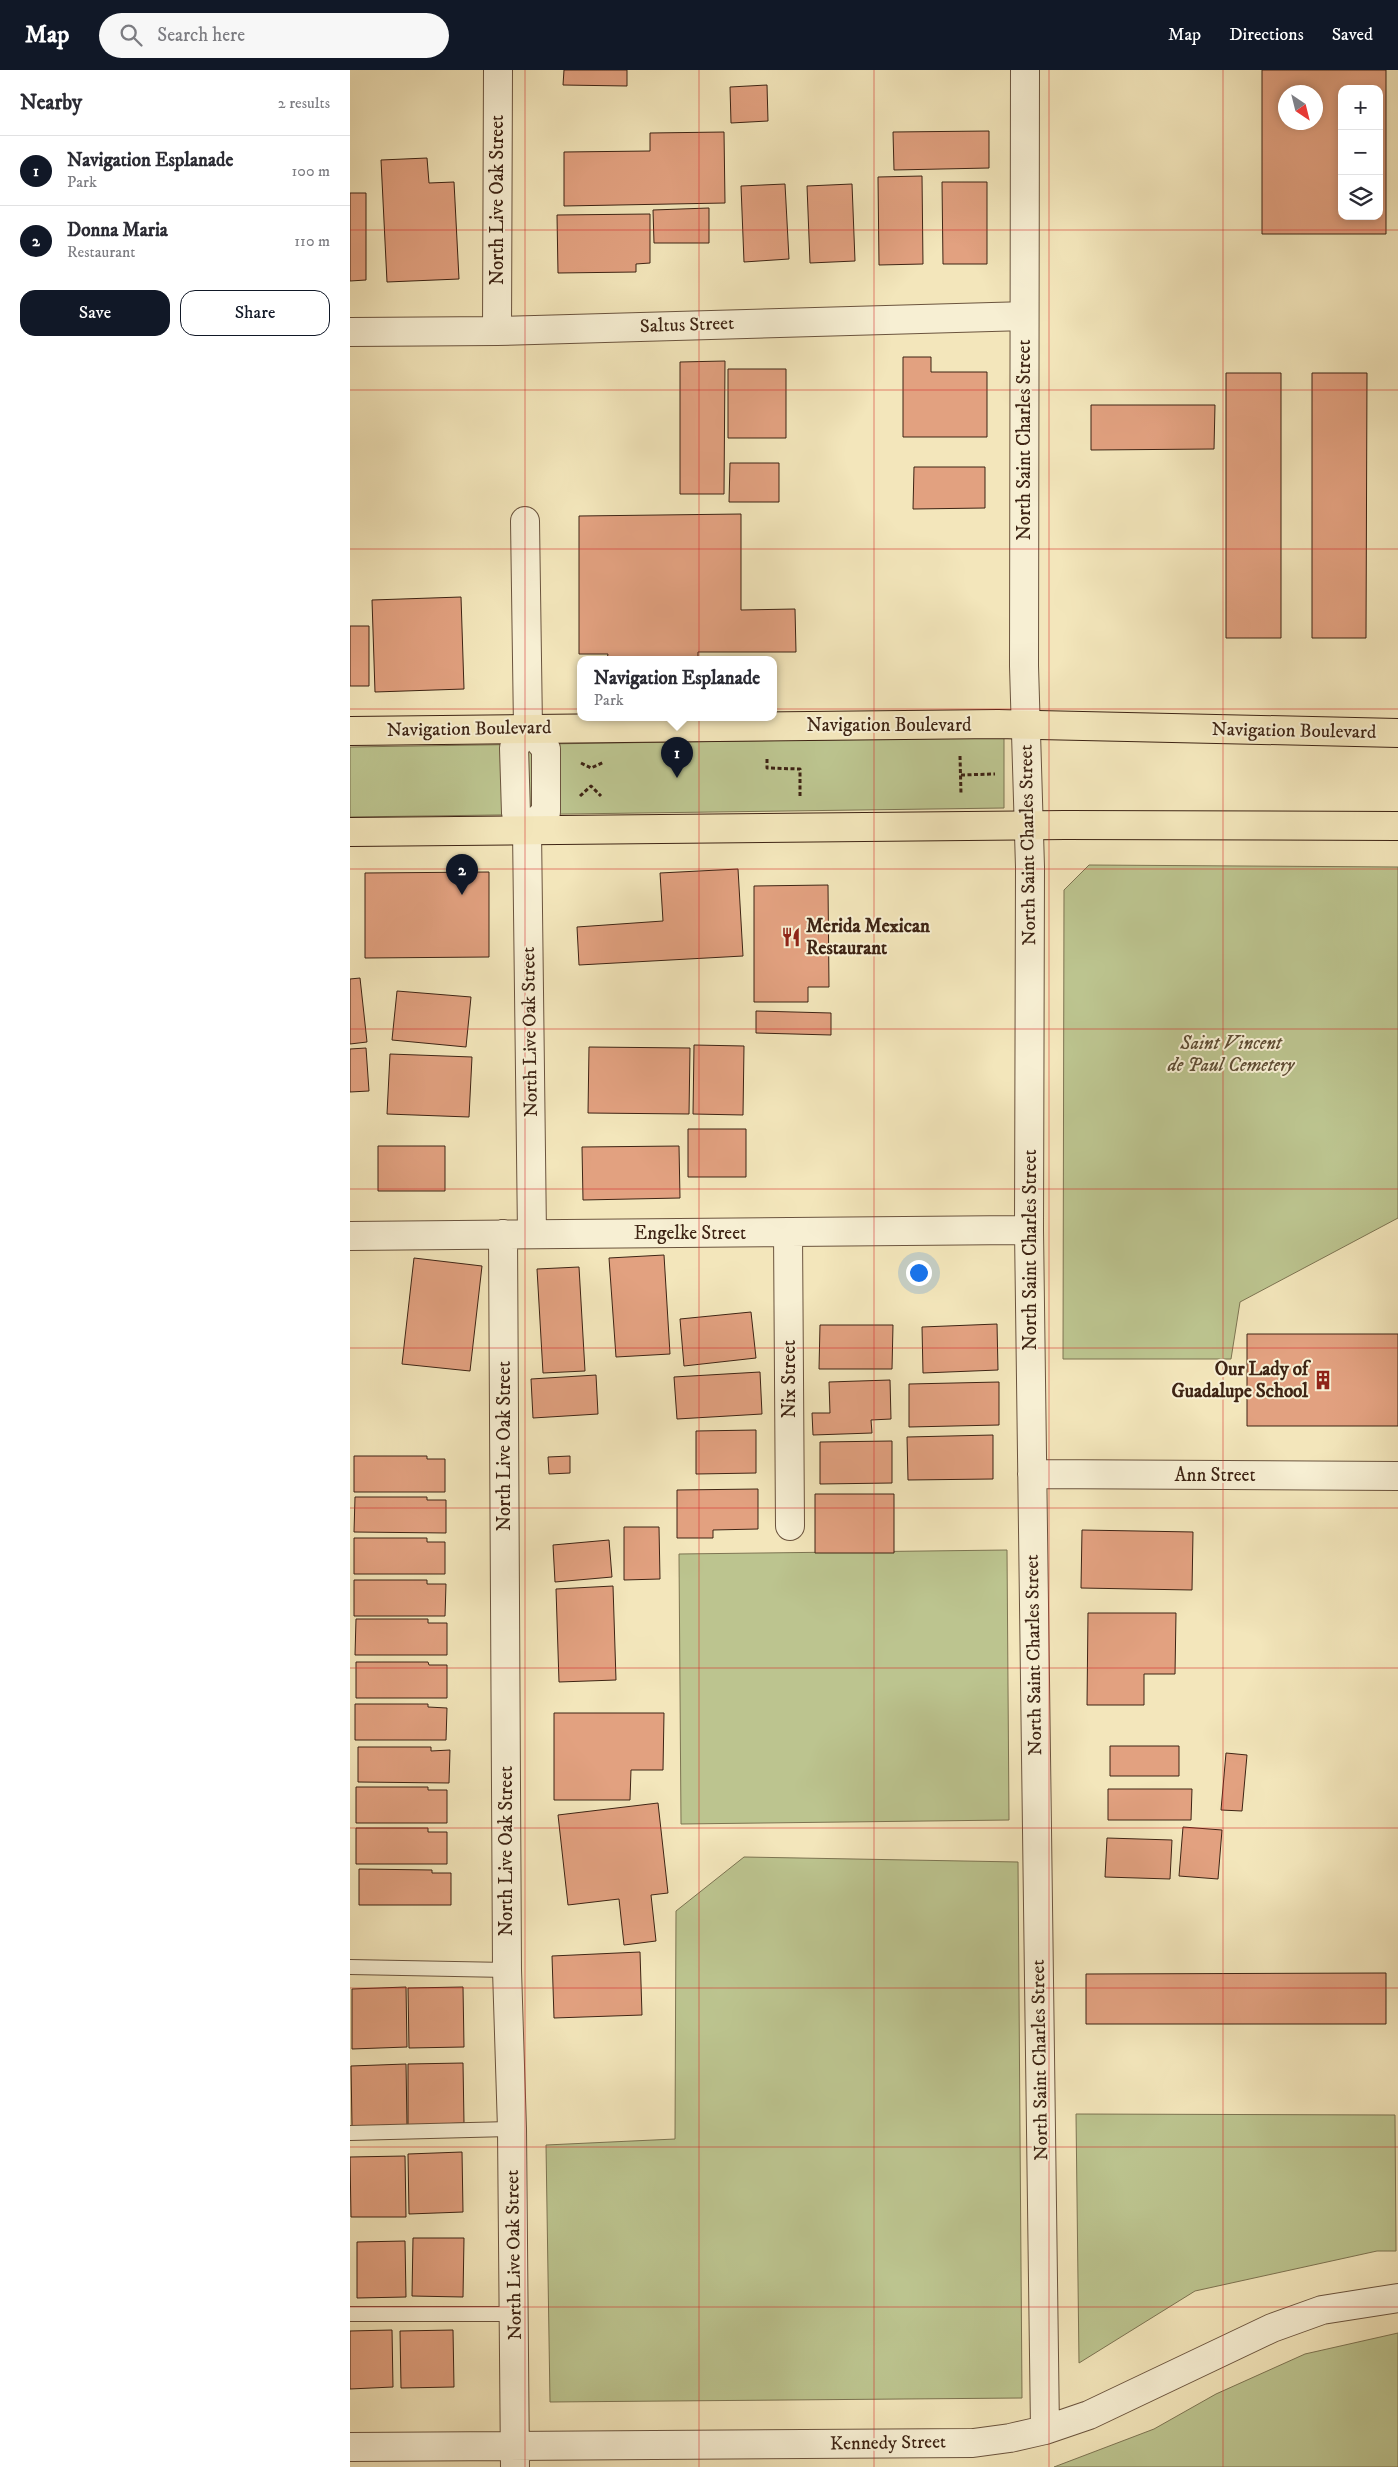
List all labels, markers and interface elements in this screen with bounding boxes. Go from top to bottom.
search box [99,13,449,58]
text: Map [25,20,69,50]
icon: search [117,21,145,49]
text: Search here [157,24,245,47]
text: Map [1168,24,1201,46]
text: Directions [1229,24,1304,46]
text: Saved [1332,24,1373,46]
north arrow [1278,85,1323,130]
map controls [1338,85,1383,220]
button: + [1338,85,1383,130]
text: Nearby [20,90,82,116]
text: 2 results [278,93,330,113]
street label: North Live Oak Street [486,115,509,285]
button: − [1338,130,1383,175]
text: Navigation Esplanade [67,149,233,172]
text: 1 [33,161,39,181]
text: 100 m [292,161,330,181]
text: Park [67,172,97,192]
button: layers [1338,175,1383,220]
text: Donna Maria [67,219,168,242]
text: 2 [32,231,40,251]
text: 110 m [294,231,330,251]
text: Restaurant [67,242,135,262]
button: Save [20,290,170,336]
button: Share [180,290,330,336]
street label: Saltus Street [639,312,735,338]
street label: North Saint Charles Street [1013,340,1036,541]
popup [577,656,777,721]
text: Navigation Esplanade [594,667,760,690]
text: Park [594,690,624,710]
street label: Navigation Boulevard [807,714,972,737]
street label: Navigation Boulevard [386,716,552,742]
street label: Navigation Boulevard [1211,718,1377,744]
pin: 1 [661,737,693,778]
street label: North Saint Charles Street [1015,744,1041,946]
pin: 2 [446,854,478,895]
place label: Merida Mexican Restaurant [806,915,931,960]
restaurant icon: Merida Mexican Restaurant [780,926,802,948]
street label: North Live Oak Street [517,947,543,1117]
park label: Saint Vincent de Paul Cemetery [1167,1032,1296,1077]
street label: North Saint Charles Street [1019,1150,1042,1351]
street label: Engelke Street [634,1222,746,1245]
your location [906,1260,932,1286]
street label: Nix Street [778,1340,801,1418]
place label: Our Lady of Guadalupe School [1171,1358,1312,1403]
street label: North Live Oak Street [493,1361,516,1531]
building icon: Our Lady of Guadalupe School [1312,1369,1334,1391]
street label: Ann Street [1175,1464,1255,1487]
street label: North Saint Charles Street [1021,1554,1047,1756]
street label: North Live Oak Street [495,1766,518,1936]
street label: North Saint Charles Street [1027,1959,1053,2161]
street label: North Live Oak Street [501,2170,527,2340]
street label: Kennedy Street [830,2430,946,2456]

